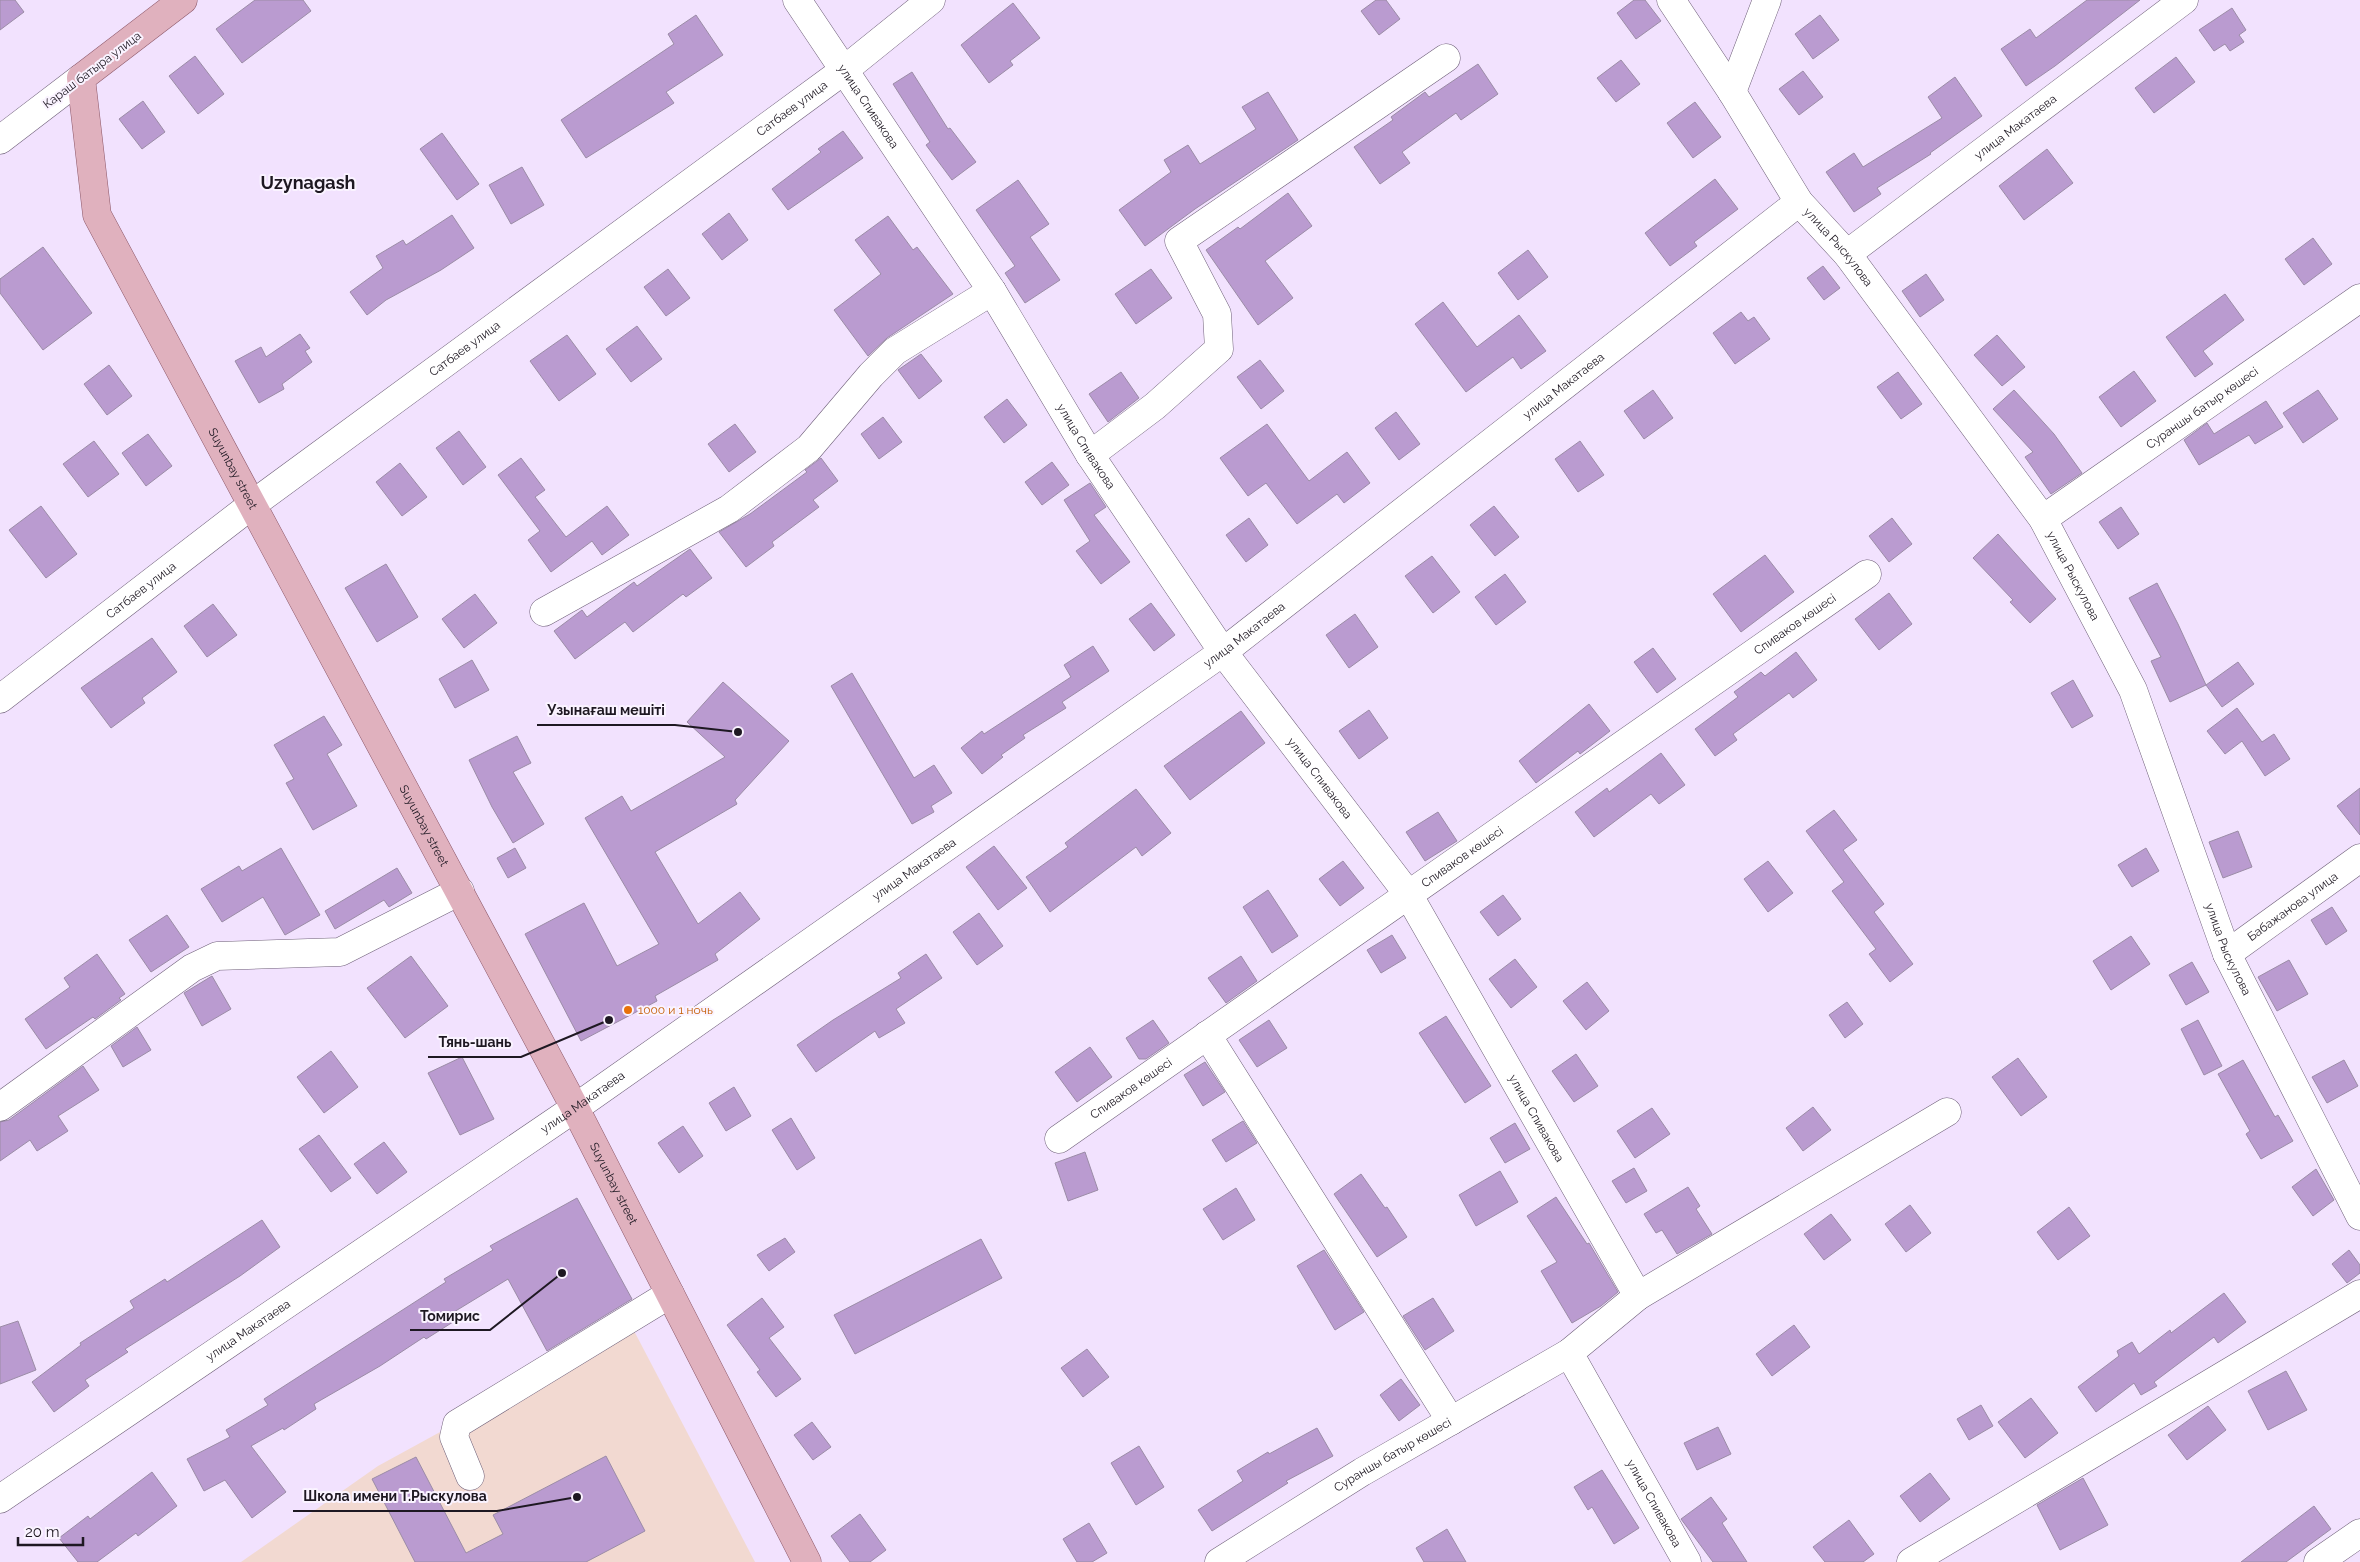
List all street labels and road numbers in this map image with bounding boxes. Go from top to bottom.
street label: Караш батыра улица [40,29,144,111]
street label: улица Спивакова [835,62,901,151]
street label: Сатбаев улица [754,78,830,139]
street label: улица Макатаева [1972,92,2059,162]
street label: улица Рыскулова [1801,205,1876,289]
street label: Сатбаев улица [427,318,503,379]
street label: улица Макатаева [1520,350,1607,422]
street label: Сураншы батыр көшесі [2143,364,2261,452]
street label: улица Спивакова [1054,401,1118,492]
street label: Suyunbay street [205,426,260,512]
street label: улица Рыскулова [2044,529,2102,623]
street label: Сатбаев улица [103,559,179,622]
street label: Спиваков көшесі [1751,591,1839,658]
street label: улица Макатаева [1201,599,1288,671]
street label: улица Спивакова [1284,735,1355,822]
street label: Suyunbay street [396,783,451,869]
street label: Спиваков көшесі [1419,824,1506,890]
street label: улица Макатаева [870,835,959,904]
street label: Бабажанова улица [2245,869,2341,944]
street label: улица Рыскулова [2202,901,2254,998]
street label: Спиваков көшесі [1088,1055,1175,1122]
street label: улица Макатаева [538,1068,627,1136]
street label: улица Спивакова [1506,1072,1567,1164]
street label: Suyunbay street [587,1140,640,1227]
street label: улица Макатаева [203,1297,293,1364]
street label: Сураншы батыр көшесі [1331,1415,1454,1495]
street label: улица Спивакова [1624,1457,1684,1550]

